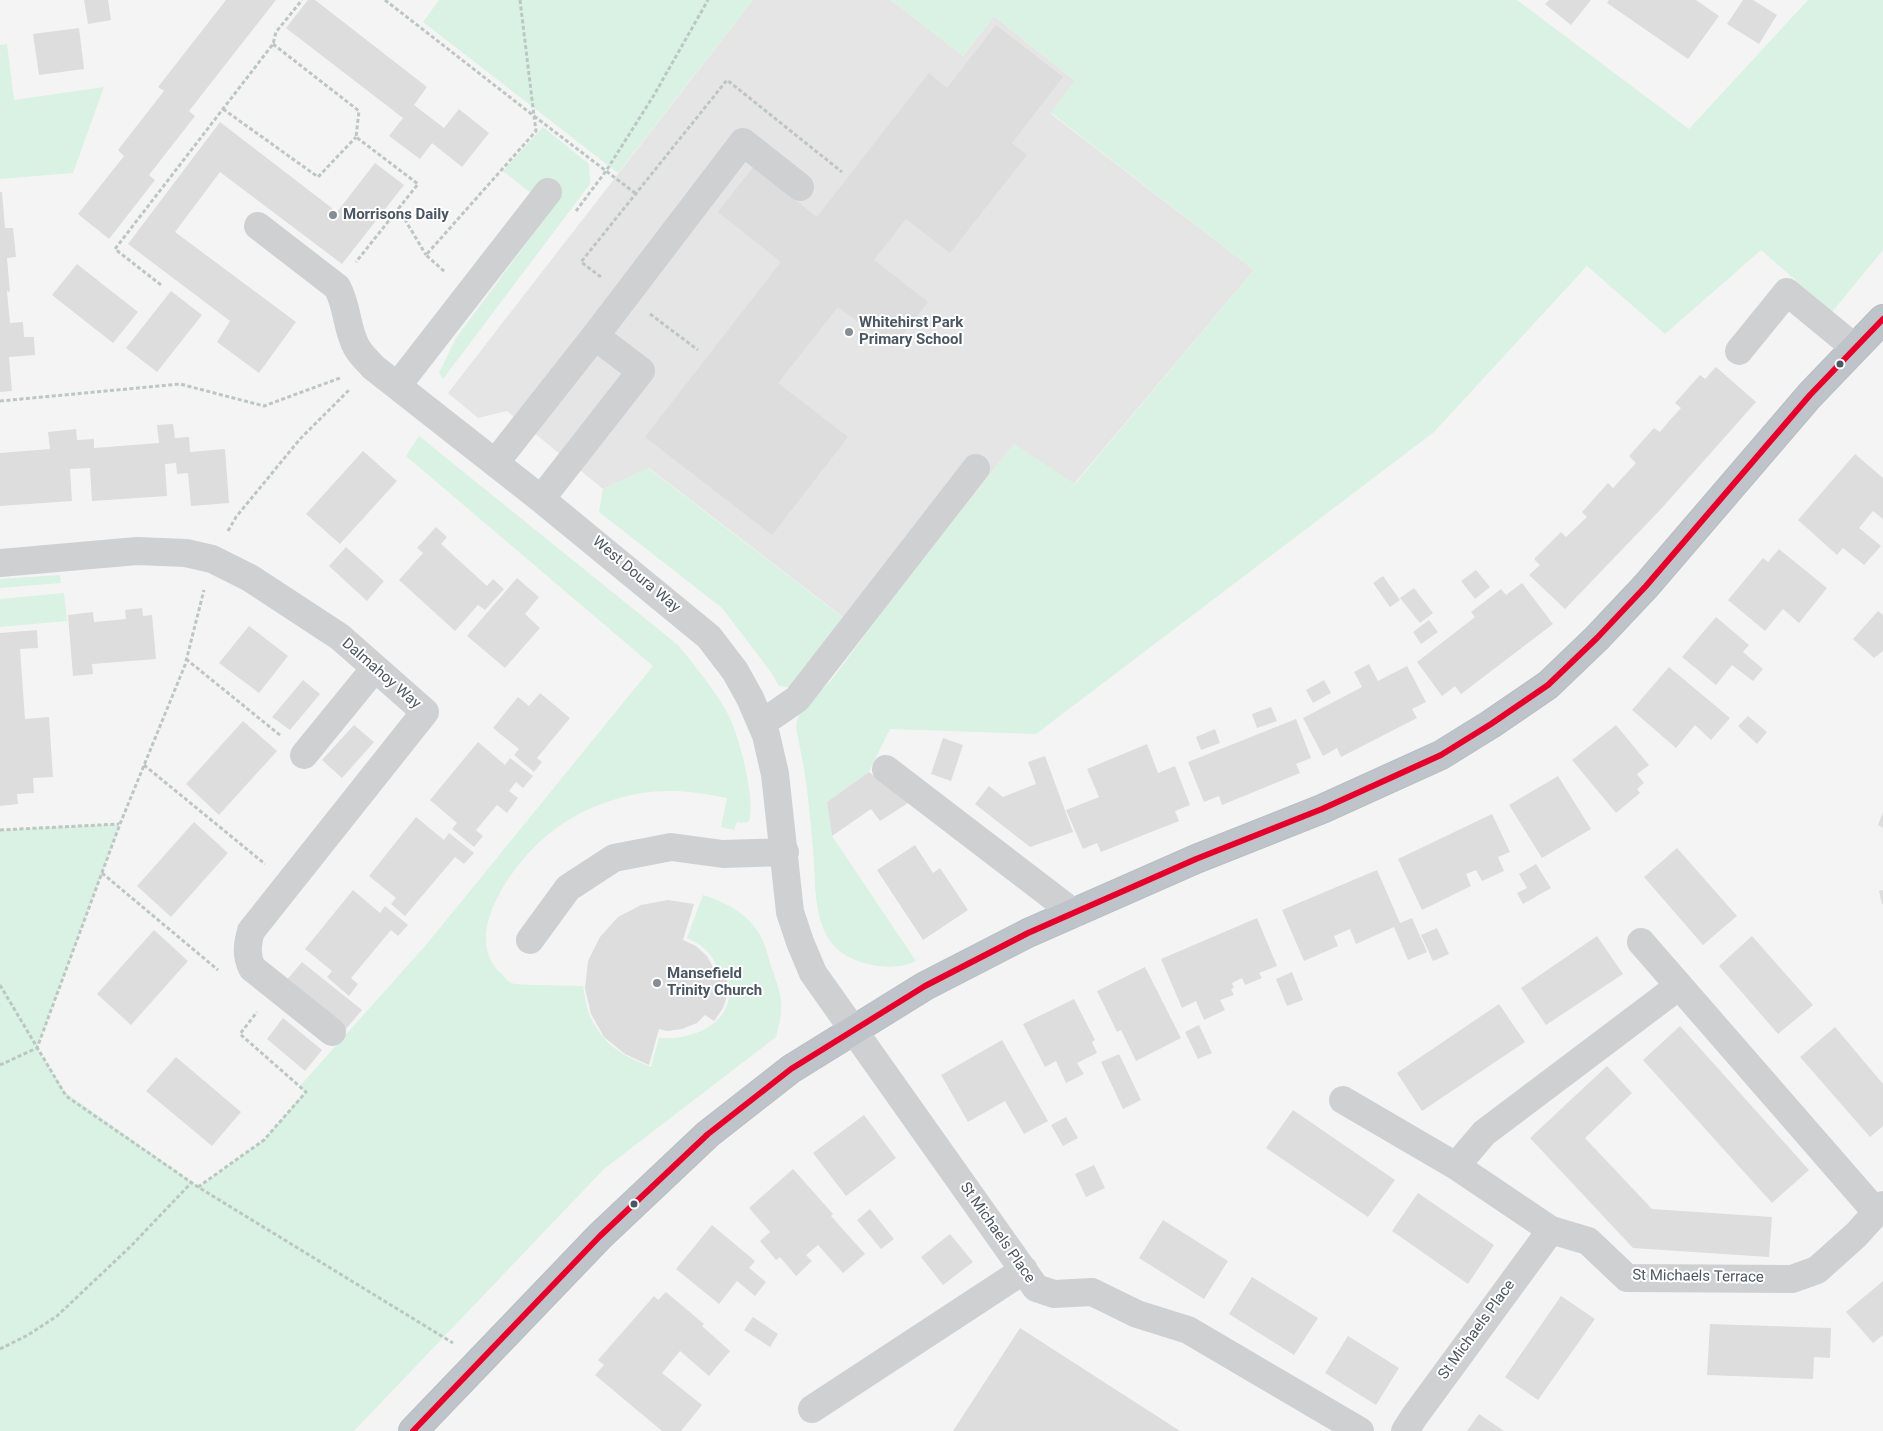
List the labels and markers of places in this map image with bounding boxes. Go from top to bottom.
place label: Morrisons Daily [343,206,449,224]
marker: Morrisons Daily [327,209,339,221]
place label: Whitehirst Park Primary School [859,314,963,349]
marker: Whitehirst Park Primary School [843,326,855,338]
unlabelled marker [1835,359,1845,369]
place label: Mansefield Trinity Church [667,965,762,1000]
marker: Mansefield Trinity Church [651,977,663,989]
unlabelled marker [629,1199,639,1209]

